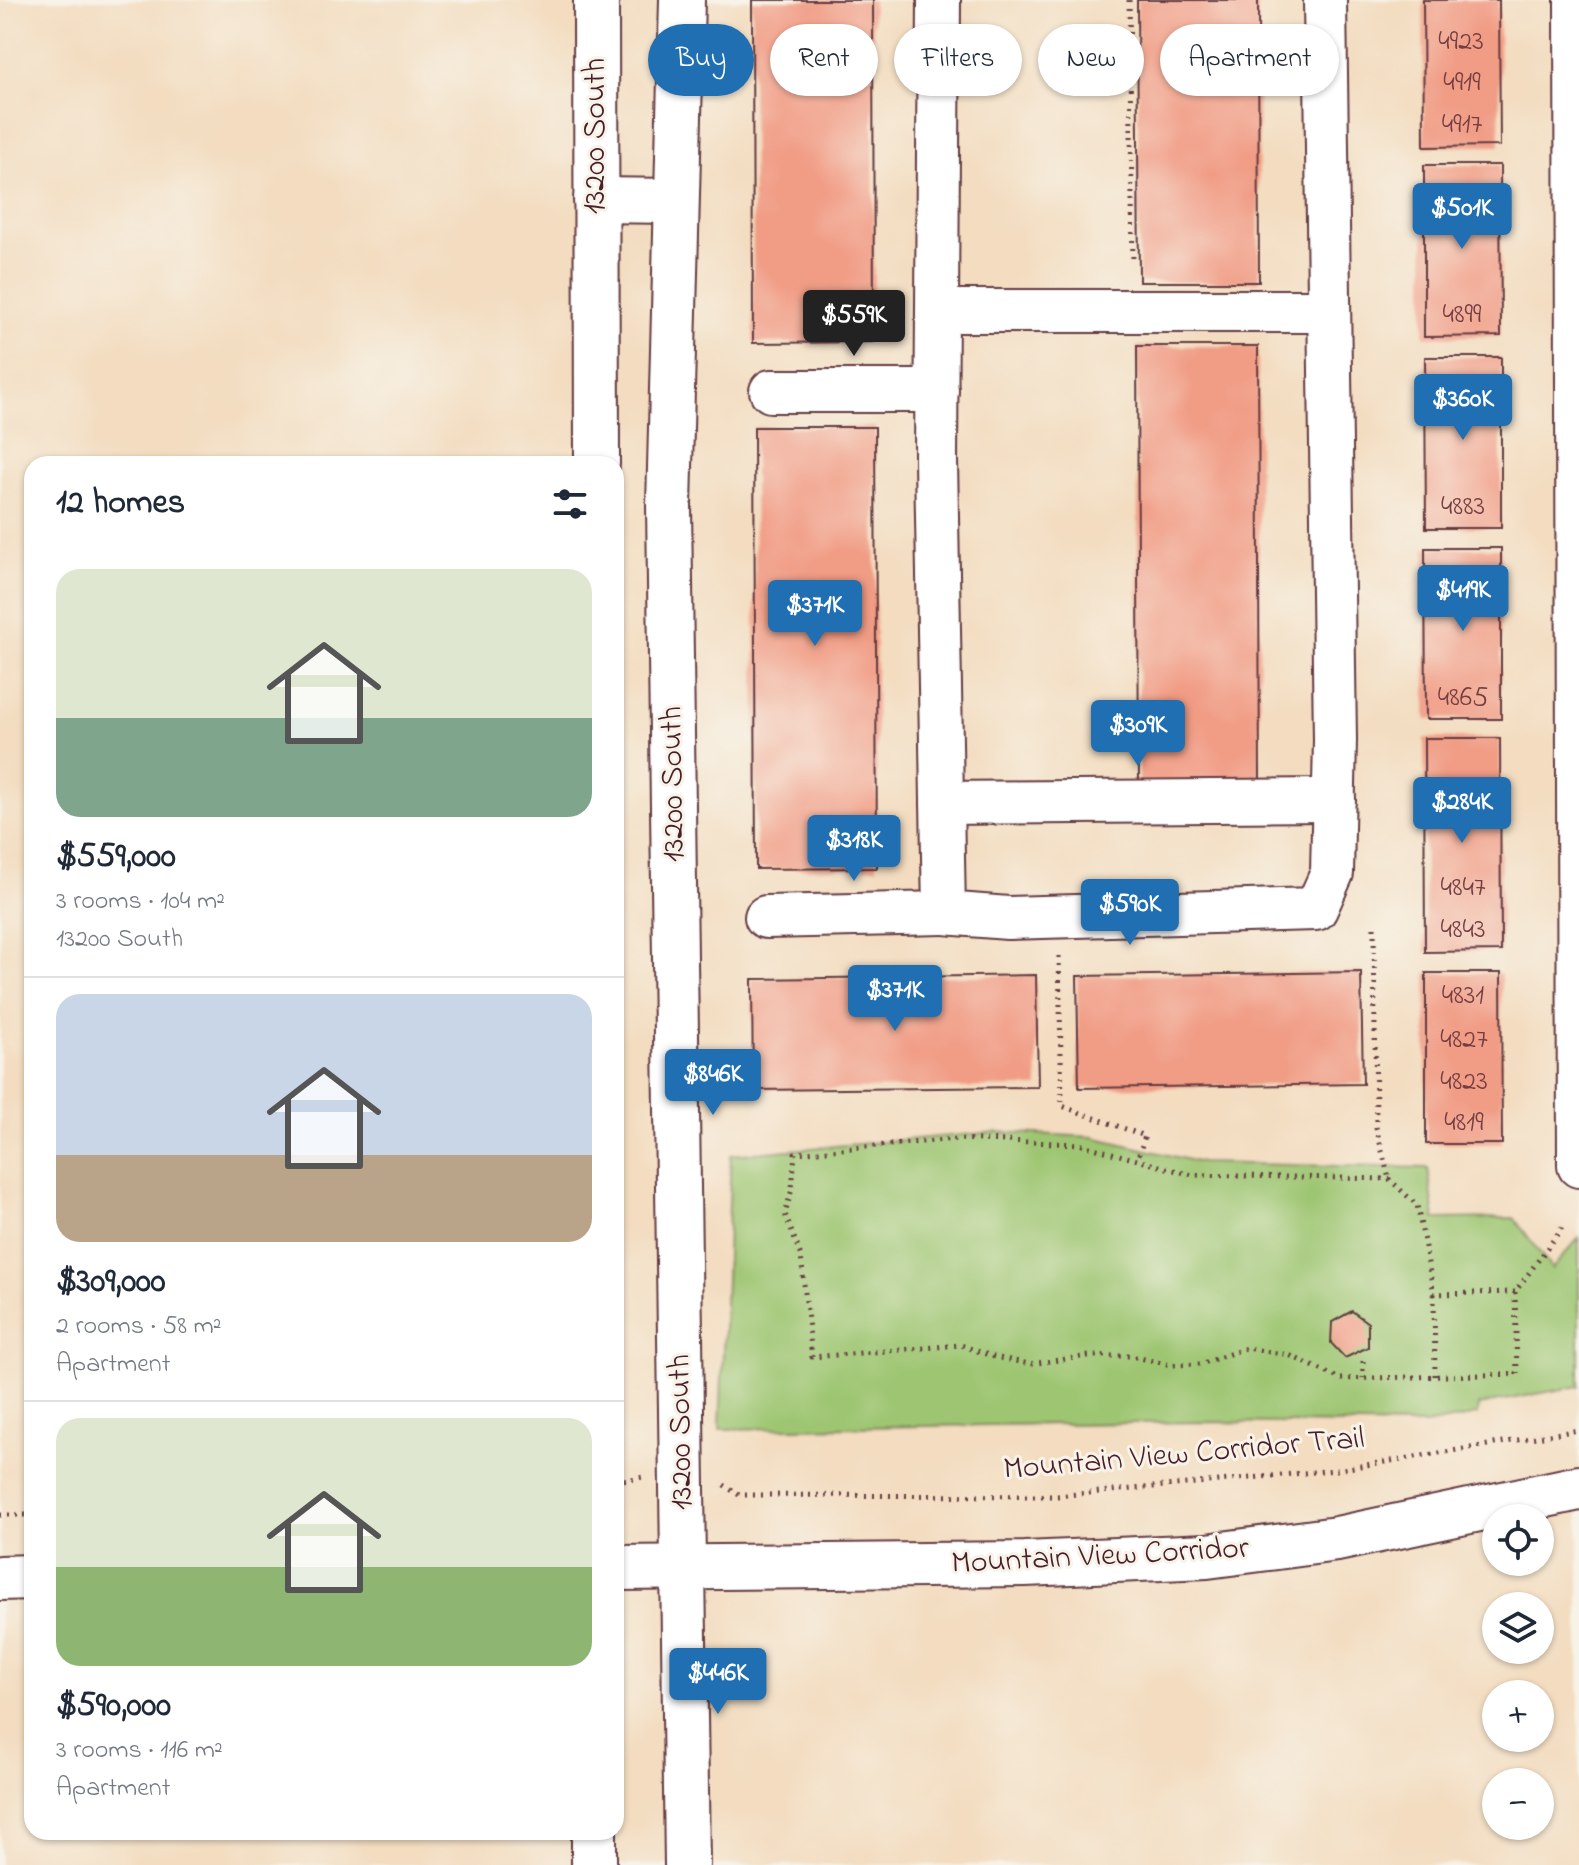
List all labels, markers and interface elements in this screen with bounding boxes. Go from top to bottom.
house number: 4923 [1438,22,1484,63]
chip: Buy [648,24,754,96]
chip: Rent [770,24,878,96]
chip: Filters [894,24,1022,96]
chip: New [1038,24,1144,96]
chip: Apartment [1160,24,1339,96]
street label: 13200 South [573,58,620,214]
house number: 4919 [1443,63,1481,104]
house number: 4917 [1442,105,1483,146]
pin: $501K [1406,183,1518,251]
text: $501K [1431,190,1493,228]
pin: $559K [798,290,910,358]
house number: 4899 [1443,295,1482,336]
text: $559K [821,297,887,335]
pin: $360K [1407,374,1519,442]
text: $360K [1432,381,1494,419]
text: 12 homes [56,479,185,529]
icon: filters [548,482,592,526]
house number: 4883 [1441,487,1485,528]
pin: $419K [1407,565,1519,633]
text: $419K [1435,572,1491,610]
pin: $371K [759,580,871,648]
text: $371K [786,587,844,625]
icon: home [252,621,396,765]
house number: 4865 [1438,678,1488,719]
pin: $309K [1082,700,1194,768]
street label: 13200 South [649,705,699,863]
text: $309K [1109,707,1167,745]
pin: $284K [1406,777,1518,845]
text: $284K [1431,784,1493,822]
pin: $318K [798,815,910,883]
text: $318K [825,822,883,860]
text: $559,000 [56,833,176,883]
house number: 4847 [1440,868,1486,909]
pin: $590K [1074,879,1186,947]
text: 3 rooms · 104 m² [56,883,225,921]
text: $590K [1099,886,1161,924]
house number: 4843 [1440,910,1486,951]
text: 13200 South [56,921,183,959]
pin: $371K [839,965,951,1033]
text: $371K [866,972,924,1010]
house number: 4831 [1442,976,1484,1017]
house number: 4827 [1440,1020,1488,1061]
icon: home [252,1046,396,1190]
pin: $846K [657,1049,769,1117]
text: $846K [683,1056,743,1094]
house number: 4823 [1440,1062,1488,1103]
house number: 4819 [1444,1103,1484,1144]
text: $309,000 [56,1258,165,1308]
text: 2 rooms · 58 m² [56,1308,222,1346]
text: Apartment [56,1346,170,1384]
street label: 13200 South [657,1353,707,1511]
street label: Mountain View Corridor Trail [1001,1416,1367,1494]
icon: home [252,1470,396,1614]
map controls [1482,1504,1554,1840]
button: locate [1482,1504,1554,1576]
street label: Mountain View Corridor [950,1526,1250,1588]
button: layers [1482,1592,1554,1664]
pin: $446K [662,1648,774,1716]
text: $446K [687,1655,749,1693]
button: + [1482,1680,1554,1752]
text: $590,000 [56,1682,171,1732]
text: 3 rooms · 116 m² [56,1732,223,1770]
button: − [1482,1768,1554,1840]
text: Apartment [56,1770,170,1808]

